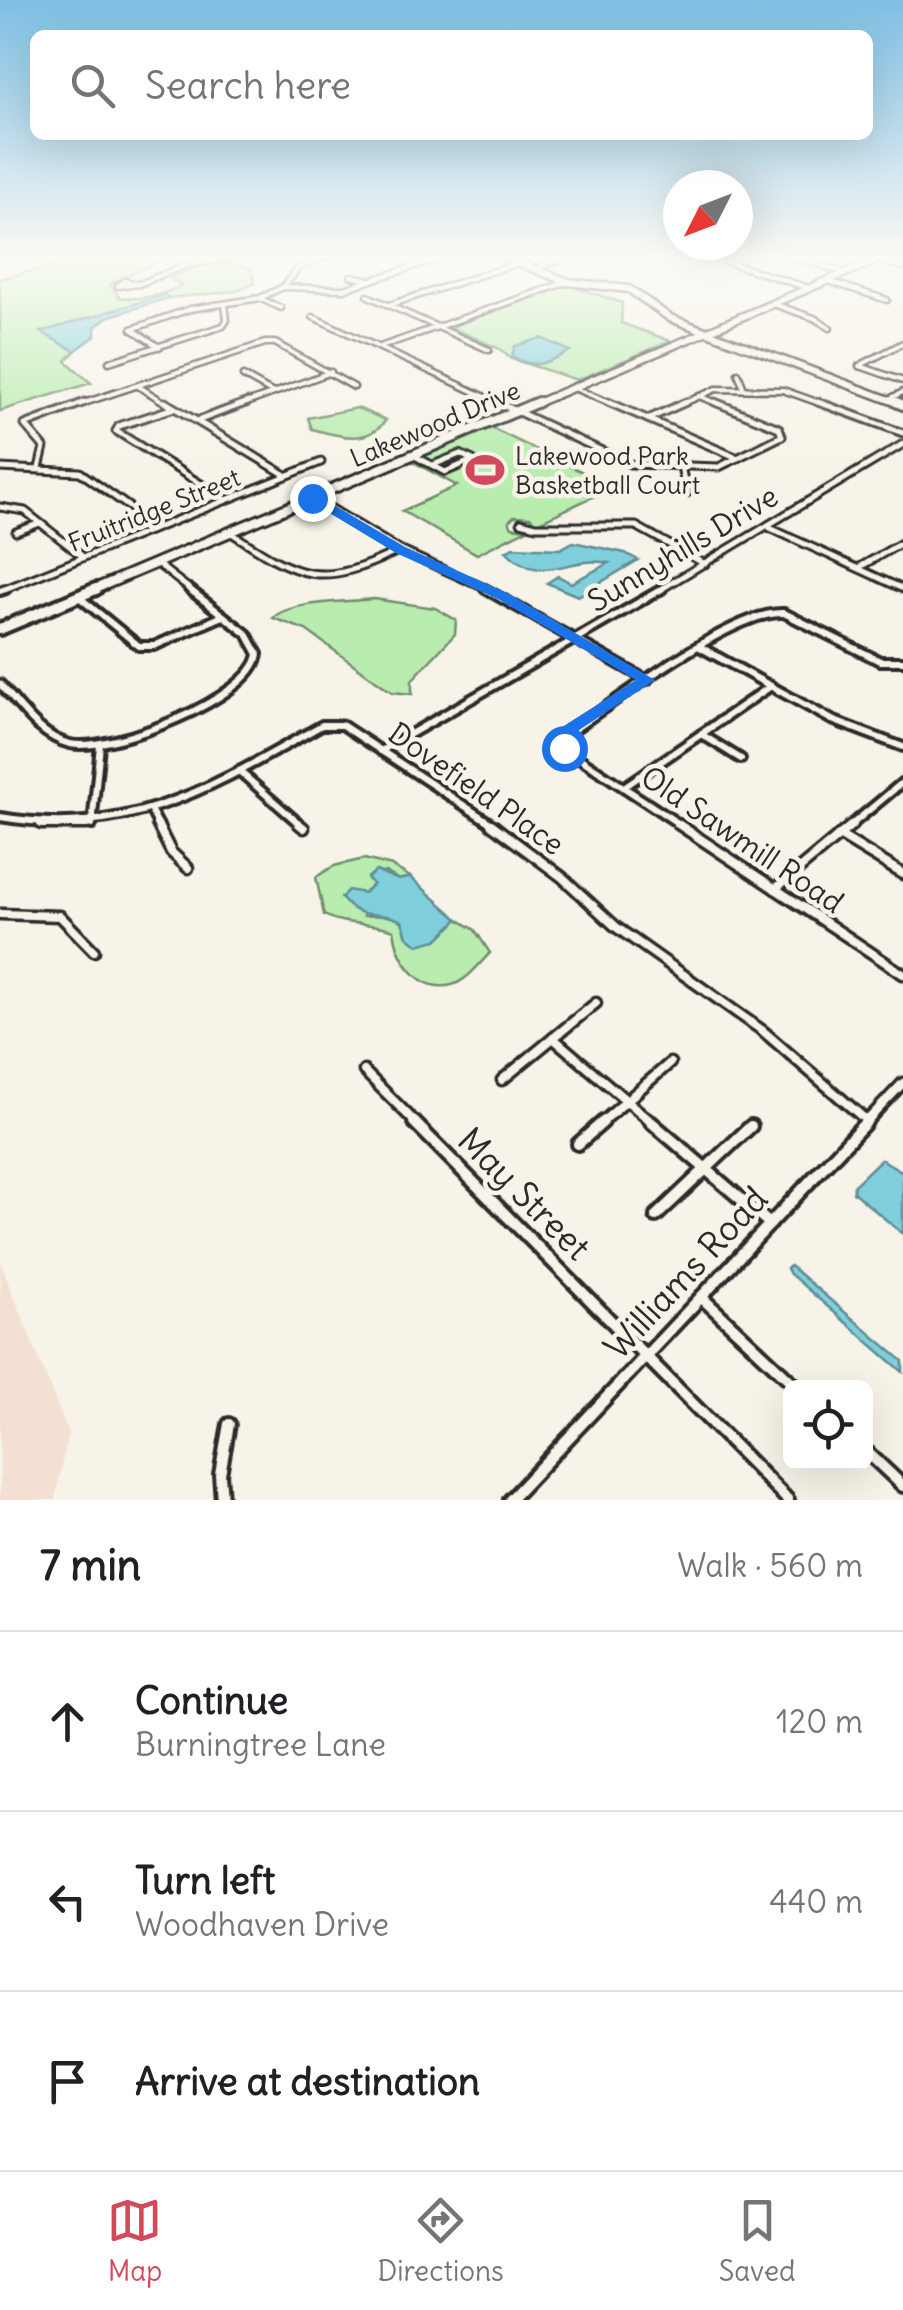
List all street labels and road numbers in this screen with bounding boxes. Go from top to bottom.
street label: Lakewood Drive [345,374,525,474]
street label: Fruitridge Street [63,461,245,559]
street label: Sunnyhills Drive [581,476,784,620]
street label: Dovefield Place [381,714,572,863]
street label: Old Sawmill Road [634,757,851,921]
street label: May Street [449,1118,600,1269]
street label: Williams Road [594,1177,776,1368]

